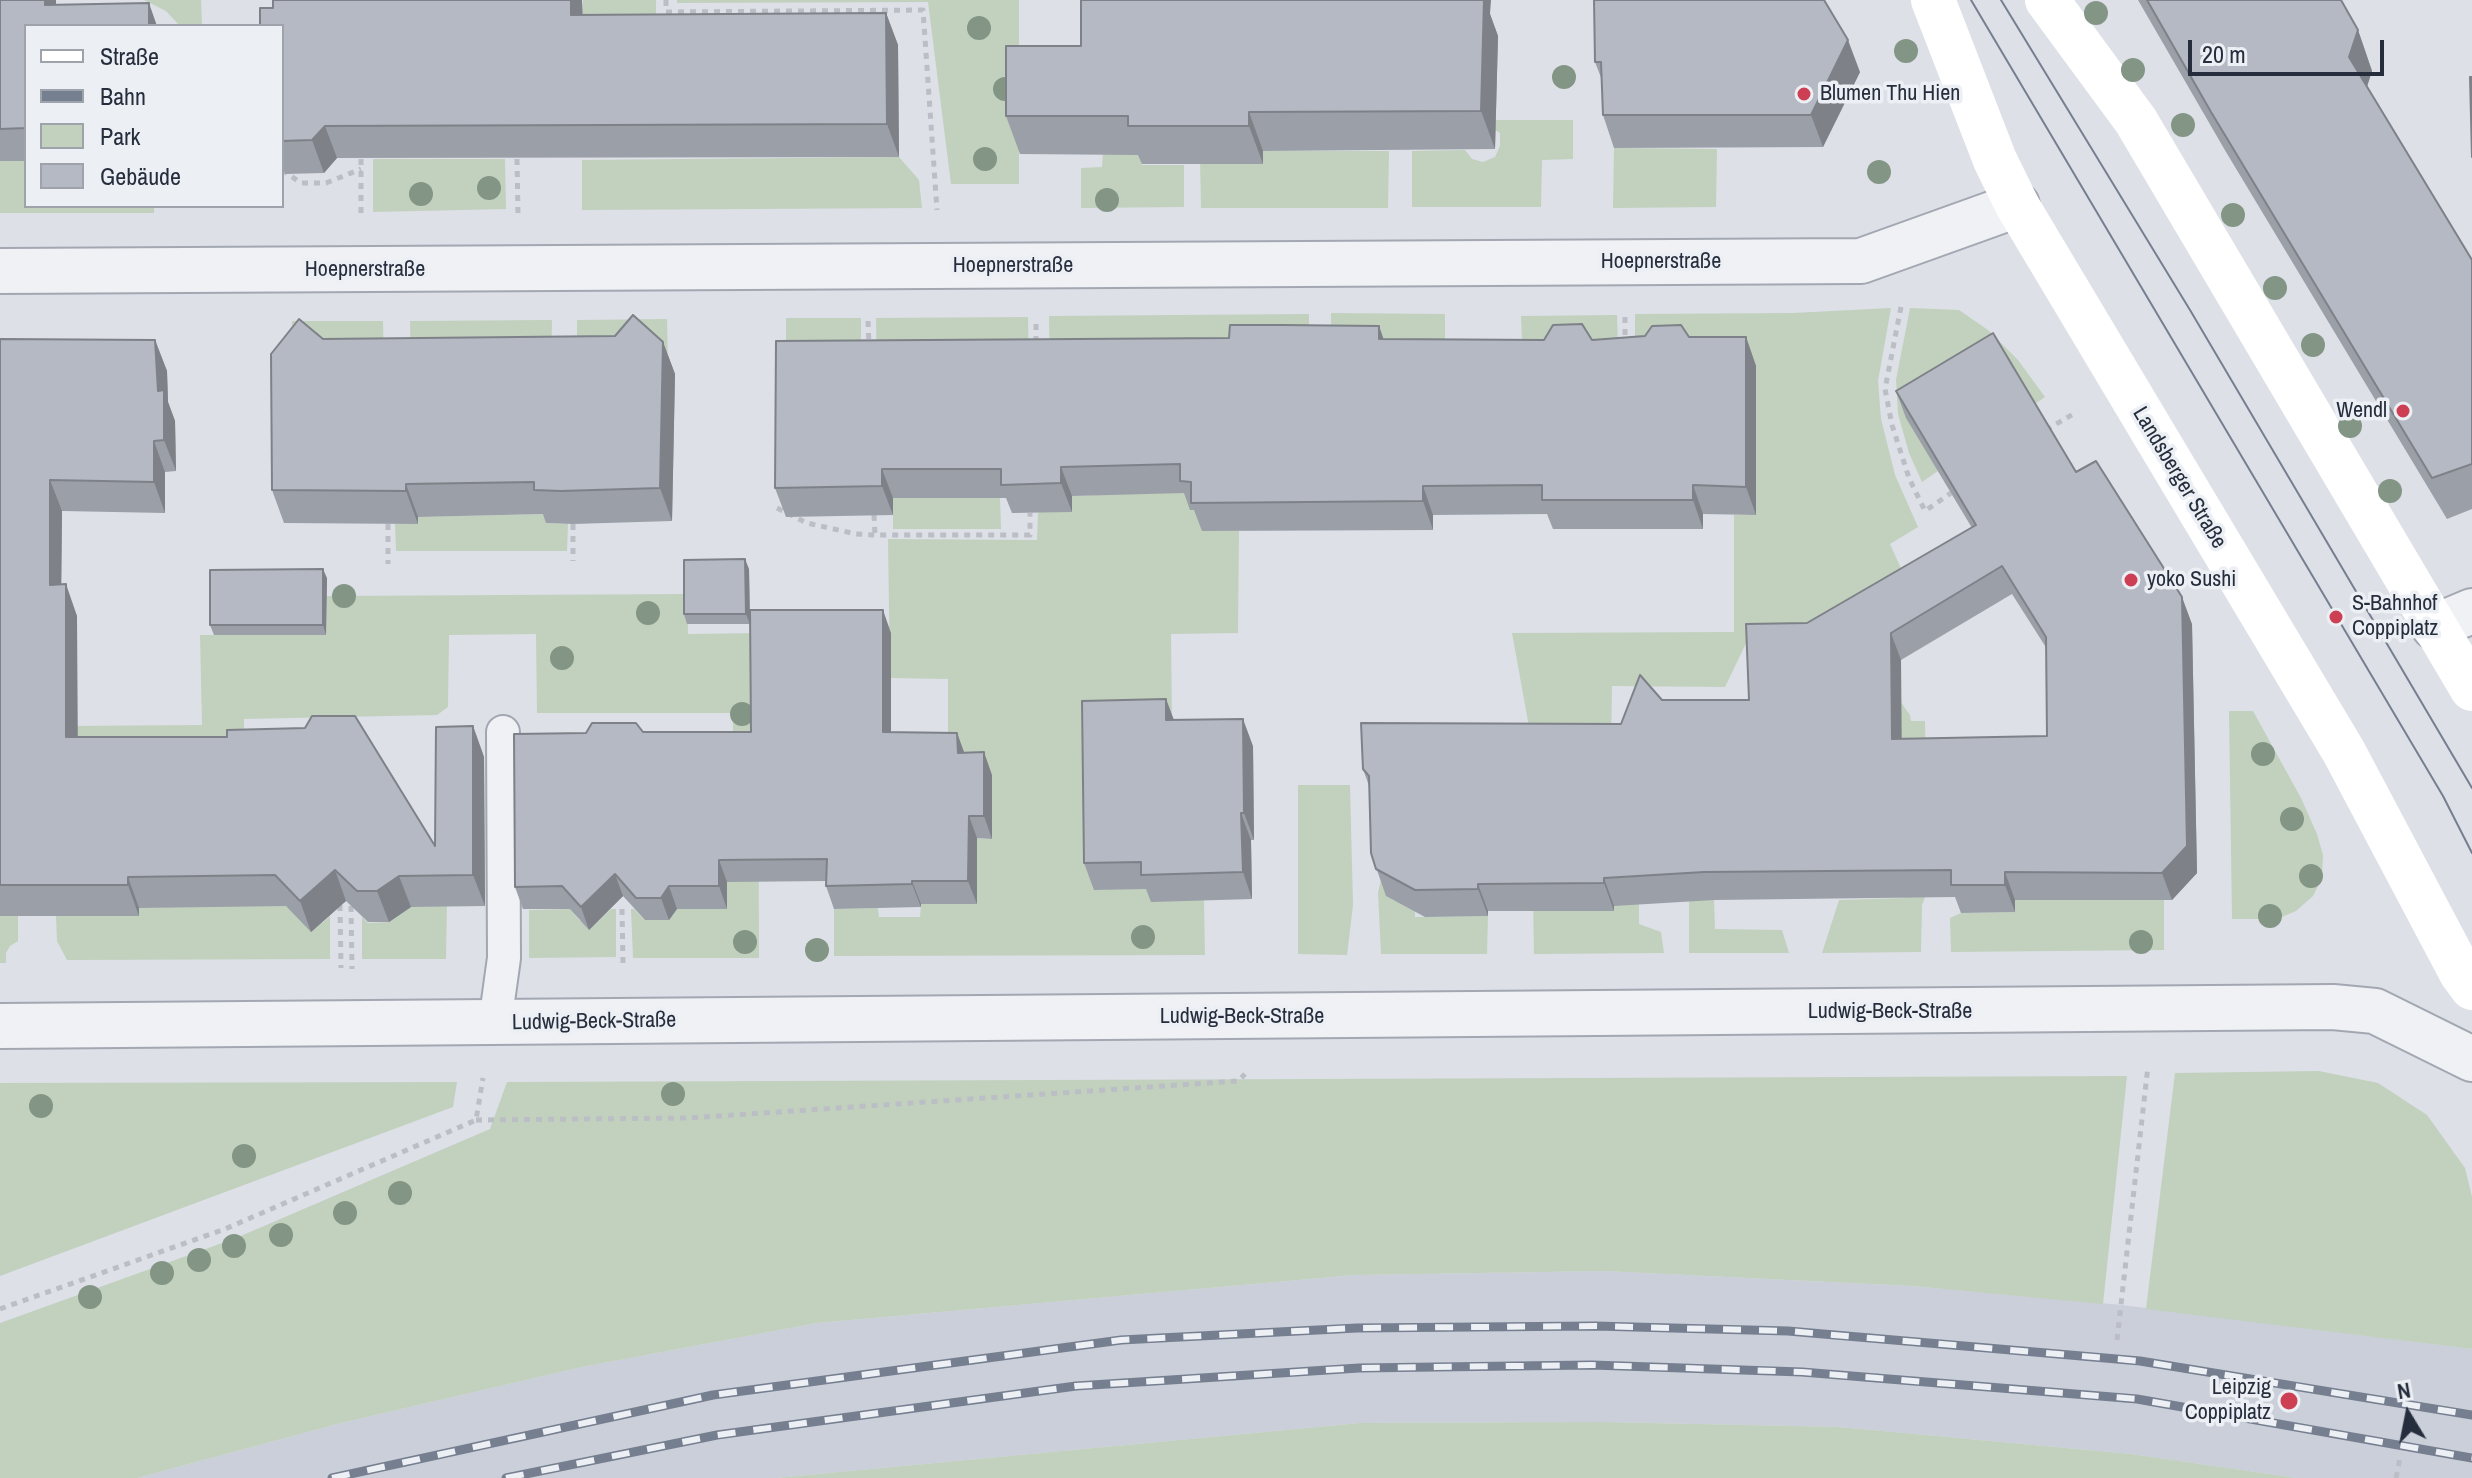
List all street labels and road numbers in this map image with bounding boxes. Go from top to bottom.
street label: Hoepnerstraße [1601,249,1721,275]
street label: Hoepnerstraße [953,253,1073,279]
street label: Hoepnerstraße [305,257,425,283]
street label: Landsberger Straße [2126,402,2232,554]
street label: Ludwig-Beck-Straße [1808,999,1972,1025]
street label: Ludwig-Beck-Straße [1160,1004,1324,1030]
street label: Ludwig-Beck-Straße [512,1007,676,1037]

